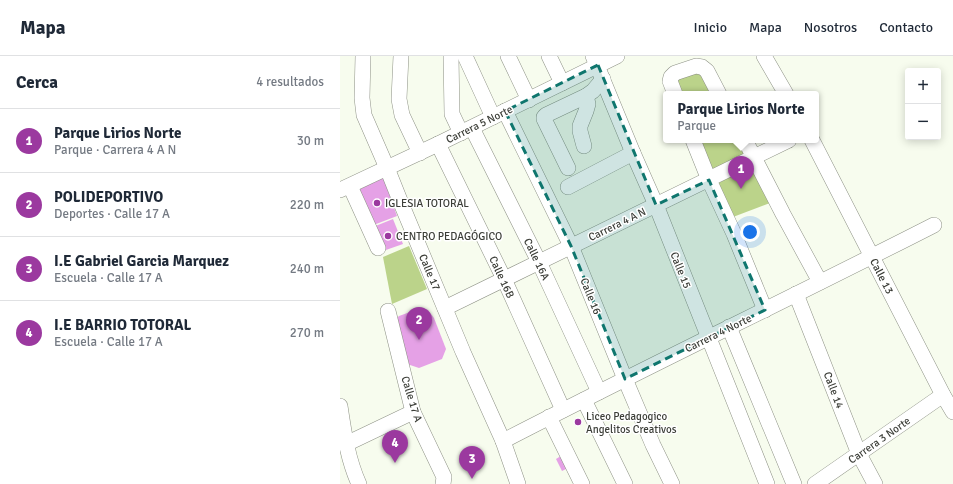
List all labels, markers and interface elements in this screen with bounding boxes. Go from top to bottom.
text: Mapa [20,16,66,40]
text: Inicio [694,19,727,36]
text: Mapa [749,19,782,36]
text: Nosotros [804,19,857,36]
text: Contacto [879,19,933,36]
map controls [905,68,941,140]
button: + [905,68,941,104]
text: Cerca [16,72,58,93]
text: 4 resultados [256,74,324,90]
popup [663,91,819,143]
text: Parque Lirios Norte [677,100,805,118]
street label: Carrera 5 Norte [444,103,515,146]
button: − [905,104,941,140]
text: Parque [677,118,716,134]
text: Parque Lirios Norte [54,124,181,142]
text: 1 [25,133,33,149]
text: 30 m [297,133,324,149]
text: Parque · Carrera 4 A N [54,142,176,158]
pin: 1 [728,156,754,189]
text: POLIDEPORTIVO [54,188,163,206]
text: 2 [25,197,33,213]
text: 220 m [290,197,324,213]
place label: IGLESIA TOTORAL [385,197,469,210]
marker: IGLESIA TOTORAL [372,198,382,208]
street label: Carrera 4 A N [586,205,648,244]
text: Deportes · Calle 17 A [54,206,170,222]
your location [740,222,760,242]
place label: CENTRO PEDAGÓGICO [396,229,502,243]
marker: CENTRO PEDAGÓGICO [383,231,393,241]
street label: Calle 16A [521,236,552,282]
street label: Calle 15 [667,250,694,290]
text: I.E Gabriel Garcia Marquez [54,252,229,270]
street label: Calle 17 [416,252,443,292]
street label: Calle 16B [486,254,517,301]
street label: Calle 13 [867,256,896,296]
text: 3 [25,261,33,277]
text: 240 m [290,261,324,277]
text: Escuela · Calle 17 A [54,270,163,286]
street label: Calle 16 [577,276,604,316]
pin: 2 [406,307,432,340]
street label: Carrera 4 Norte [683,312,754,355]
text: I.E BARRIO TOTORAL [54,316,191,334]
text: 4 [25,325,33,341]
text: 270 m [290,325,324,341]
text: Escuela · Calle 17 A [54,334,163,350]
street label: Calle 14 [821,370,846,410]
street label: Calle 17 A [398,375,425,424]
place label: Liceo Pedagogico Angelitos Creativos [586,410,677,436]
street label: Carrera 3 Norte [846,414,913,467]
marker: Liceo Pedagogico Angelitos Creativos [573,417,583,427]
pin: 4 [382,430,408,463]
pin: 3 [459,446,485,479]

